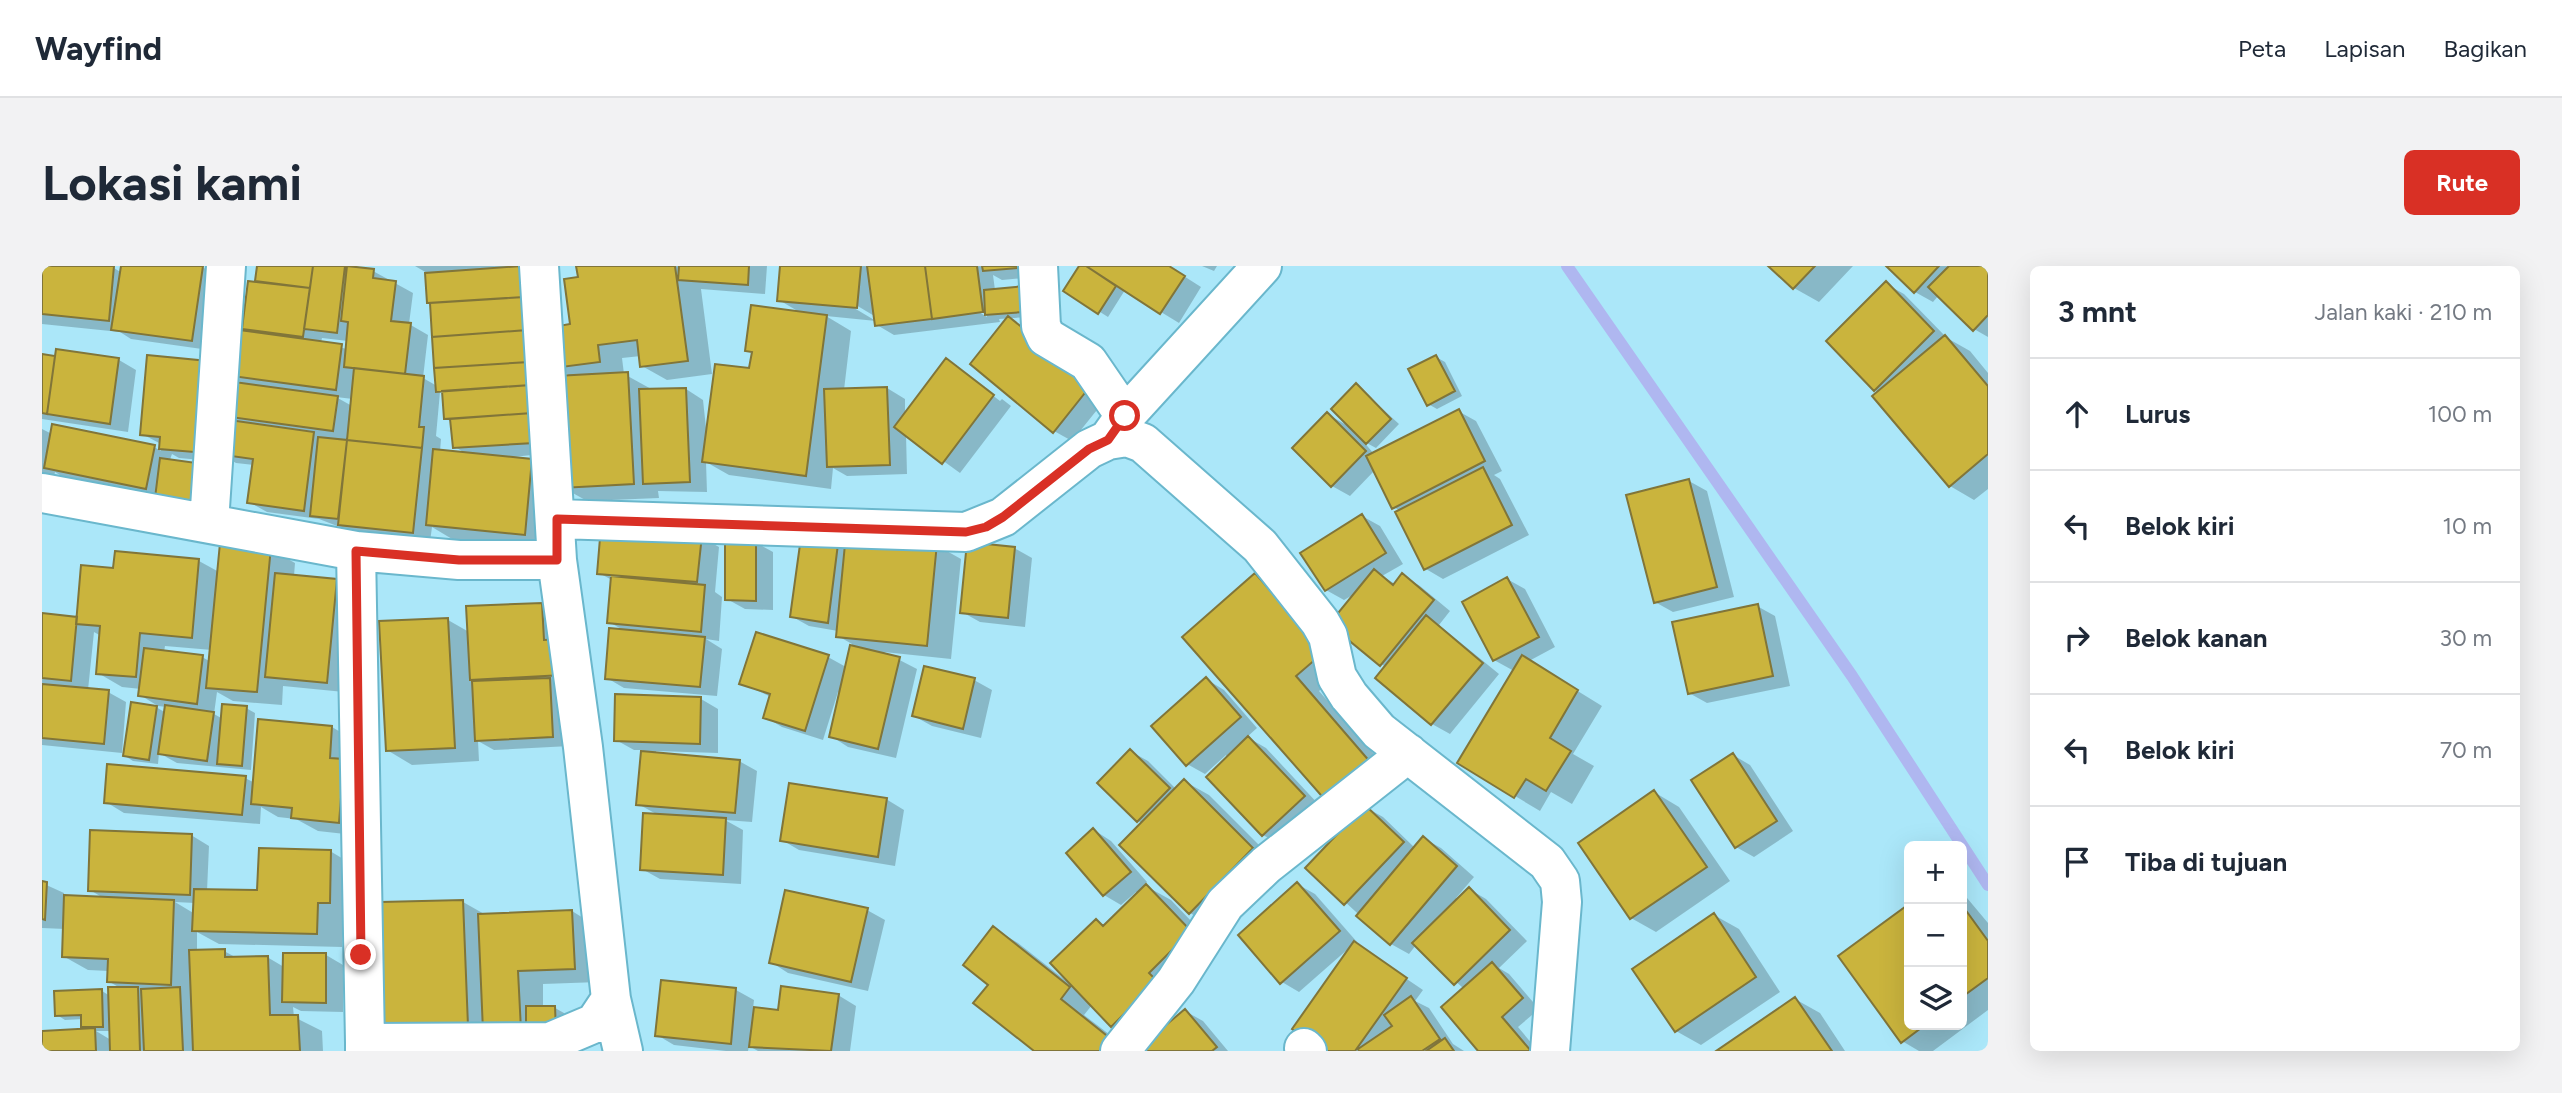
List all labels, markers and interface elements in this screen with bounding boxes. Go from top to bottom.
text: Wayfind [35,29,162,68]
text: Peta [2238,34,2286,63]
text: Lapisan [2324,34,2405,63]
text: Bagikan [2443,34,2527,63]
button: Rute [2404,150,2520,215]
text: Lokasi kami [42,153,302,212]
text: 3 mnt [2058,293,2137,330]
text: Jalan kaki · 210 m [2314,298,2492,326]
icon: ahead [2058,395,2096,433]
text: Lurus [2125,398,2190,430]
route start [1109,400,1140,431]
text: 100 m [2428,400,2492,428]
icon: left [2058,507,2096,545]
text: Belok kiri [2125,510,2234,542]
text: 10 m [2443,512,2492,540]
icon: right [2058,619,2096,657]
text: Belok kanan [2125,622,2268,654]
text: 30 m [2439,624,2492,652]
icon: left [2058,731,2096,769]
text: Belok kiri [2125,734,2234,766]
text: 70 m [2440,736,2492,764]
map controls [1904,841,1967,1030]
button: + [1904,841,1967,904]
icon: arrive [2058,843,2096,881]
text: Tiba di tujuan [2125,846,2287,878]
button: − [1904,904,1967,967]
route end [345,939,376,970]
button: layers [1904,967,1967,1030]

